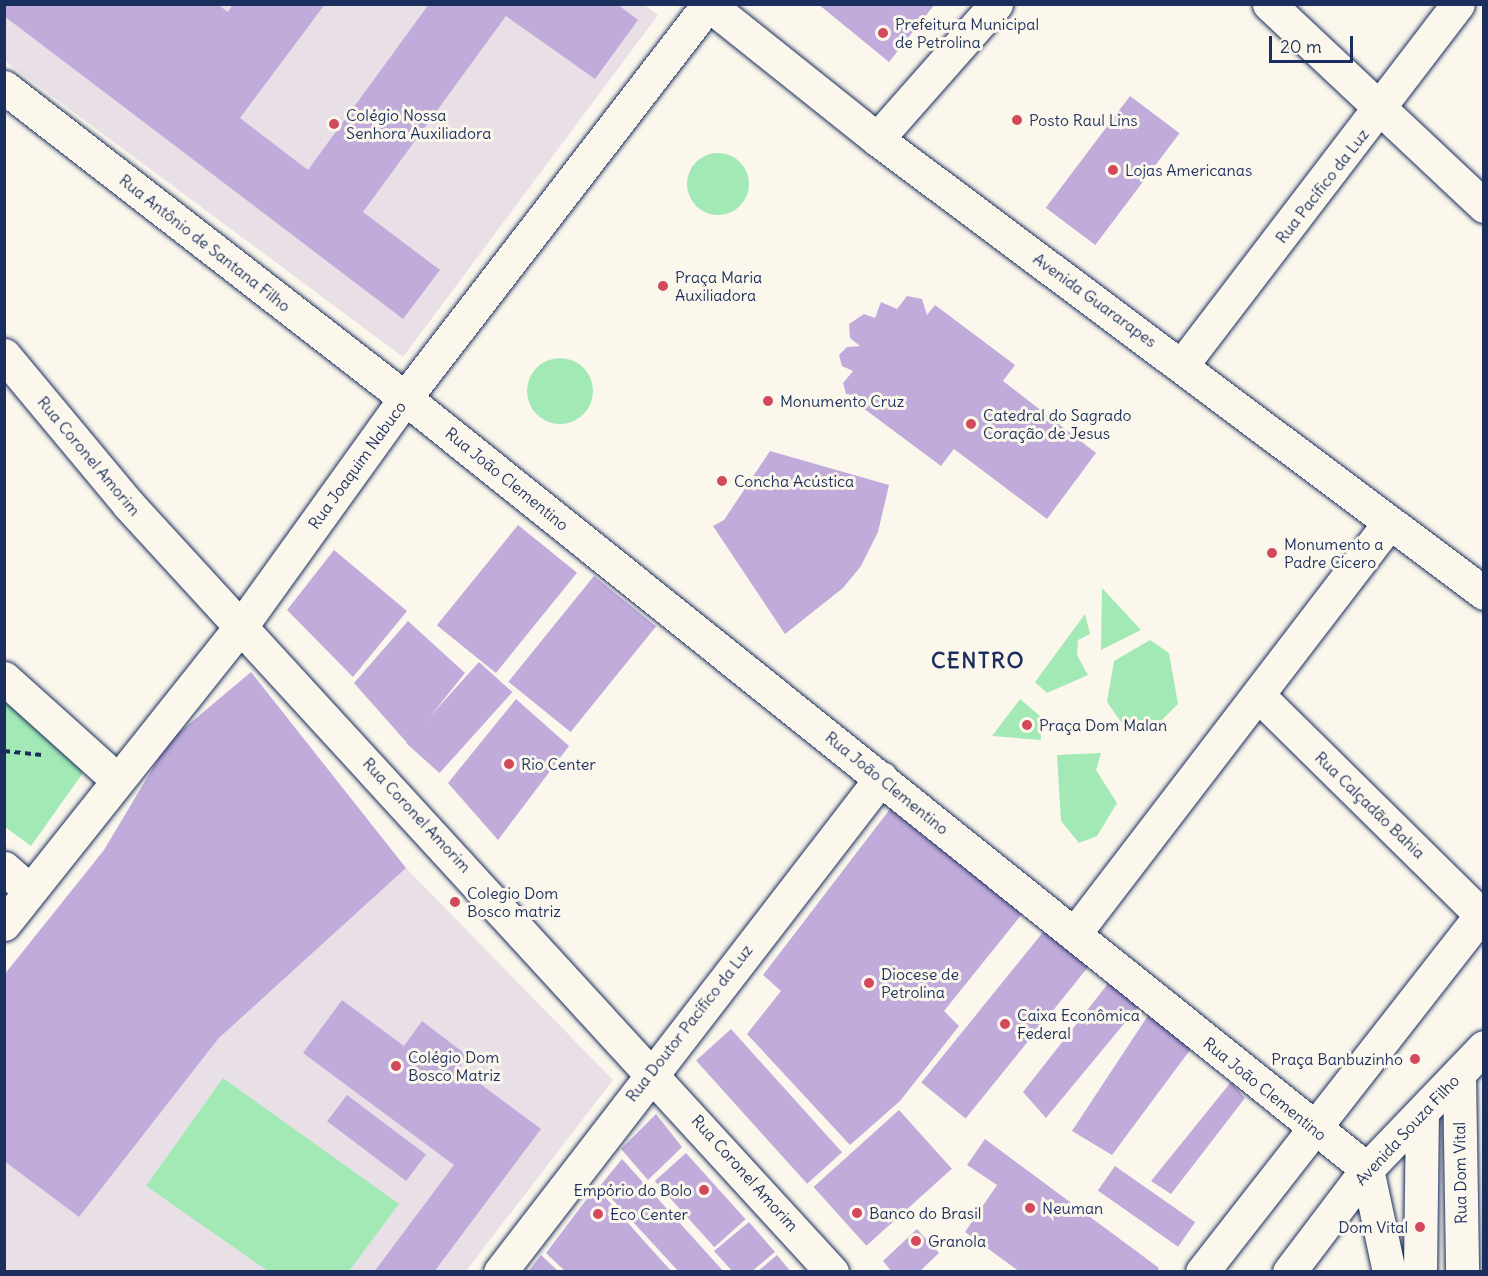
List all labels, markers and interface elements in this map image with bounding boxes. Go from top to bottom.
place label: Prefeitura Municipal de Petrolina [895,14,1039,52]
scale bar [1272,24,1356,62]
marker: Prefeitura Municipal de Petrolina [876,26,890,40]
text: 20 m [1280,35,1322,58]
place label: Colégio Nossa Senhora Auxiliadora [346,105,492,143]
place label: Posto Raul Lins [1029,110,1137,130]
marker: Posto Raul Lins [1010,113,1024,127]
marker: Colégio Nossa Senhora Auxiliadora [327,117,341,131]
street label: Rua Pacífico da Luz [1271,125,1373,247]
place label: Lojas Americanas [1125,160,1252,180]
marker: Lojas Americanas [1106,163,1120,177]
street label: Rua Antônio de Santana Filho [116,170,294,316]
street label: Avenida Guararapes [1030,249,1160,351]
place label: Praça Maria Auxiliadora [675,267,762,305]
marker: Praça Maria Auxiliadora [656,279,670,293]
place label: Monumento Cruz [780,391,904,411]
street label: Rua Coronel Amorim [34,392,144,520]
marker: Monumento Cruz [761,394,775,408]
street label: Rua Joaquim Nabuco [304,397,410,533]
place label: Catedral do Sagrado Coração de Jesus [983,405,1132,443]
marker: Catedral do Sagrado Coração de Jesus [964,417,978,431]
street label: Rua João Clementino [442,423,572,535]
place label: Concha Acústica [734,471,854,491]
marker: Concha Acústica [715,474,729,488]
place label: Monumento a Padre Cicero [1284,534,1383,572]
marker: Monumento a Padre Cicero [1265,546,1279,560]
district label: CENTRO [931,648,1025,674]
place label: Praça Dom Malan [1039,715,1167,735]
marker: Praça Dom Malan [1020,718,1034,732]
street label: Rua João Clementino [822,727,952,839]
street label: Rua Calçadão Bahia [1311,748,1429,862]
street label: Rua Coronel Amorim [359,754,475,876]
place label: Rio Center [521,754,596,774]
marker: Rio Center [502,757,516,771]
place label: Colegio Dom Bosco matriz [467,883,561,921]
marker: Colegio Dom Bosco matriz [448,895,462,909]
street label: Rua Doutor Pacífico da Luz [622,941,756,1105]
place label: Diocese de Petrolina [881,964,959,1002]
marker: Diocese de Petrolina [862,976,876,990]
place label: Caixa Econômica Federal [1017,1005,1140,1043]
marker: Caixa Econômica Federal [998,1017,1012,1031]
street label: Rua João Clementino [1200,1033,1330,1145]
place label: Colégio Dom Bosco Matriz [408,1047,501,1085]
place label: Praça Banbuzinho [1271,1049,1403,1069]
marker: Praça Banbuzinho [1408,1052,1422,1066]
marker: Colégio Dom Bosco Matriz [389,1059,403,1073]
street label: Avenida Souza Filho [1351,1071,1463,1189]
street label: Rua Coronel Amorim [688,1111,802,1235]
street label: Rua Dom Vital [1450,1122,1470,1224]
place label: Empório do Bolo [573,1180,692,1200]
marker: Empório do Bolo [697,1183,711,1197]
place label: Neuman [1042,1198,1103,1218]
marker: Neuman [1023,1201,1037,1215]
place label: Banco do Brasil [869,1203,981,1223]
place label: Eco Center [610,1204,688,1224]
marker: Banco do Brasil [850,1206,864,1220]
marker: Eco Center [591,1207,605,1221]
place label: Dom Vital [1338,1217,1408,1237]
marker: Dom Vital [1413,1220,1427,1234]
place label: Granola [928,1231,986,1251]
marker: Granola [909,1234,923,1248]

